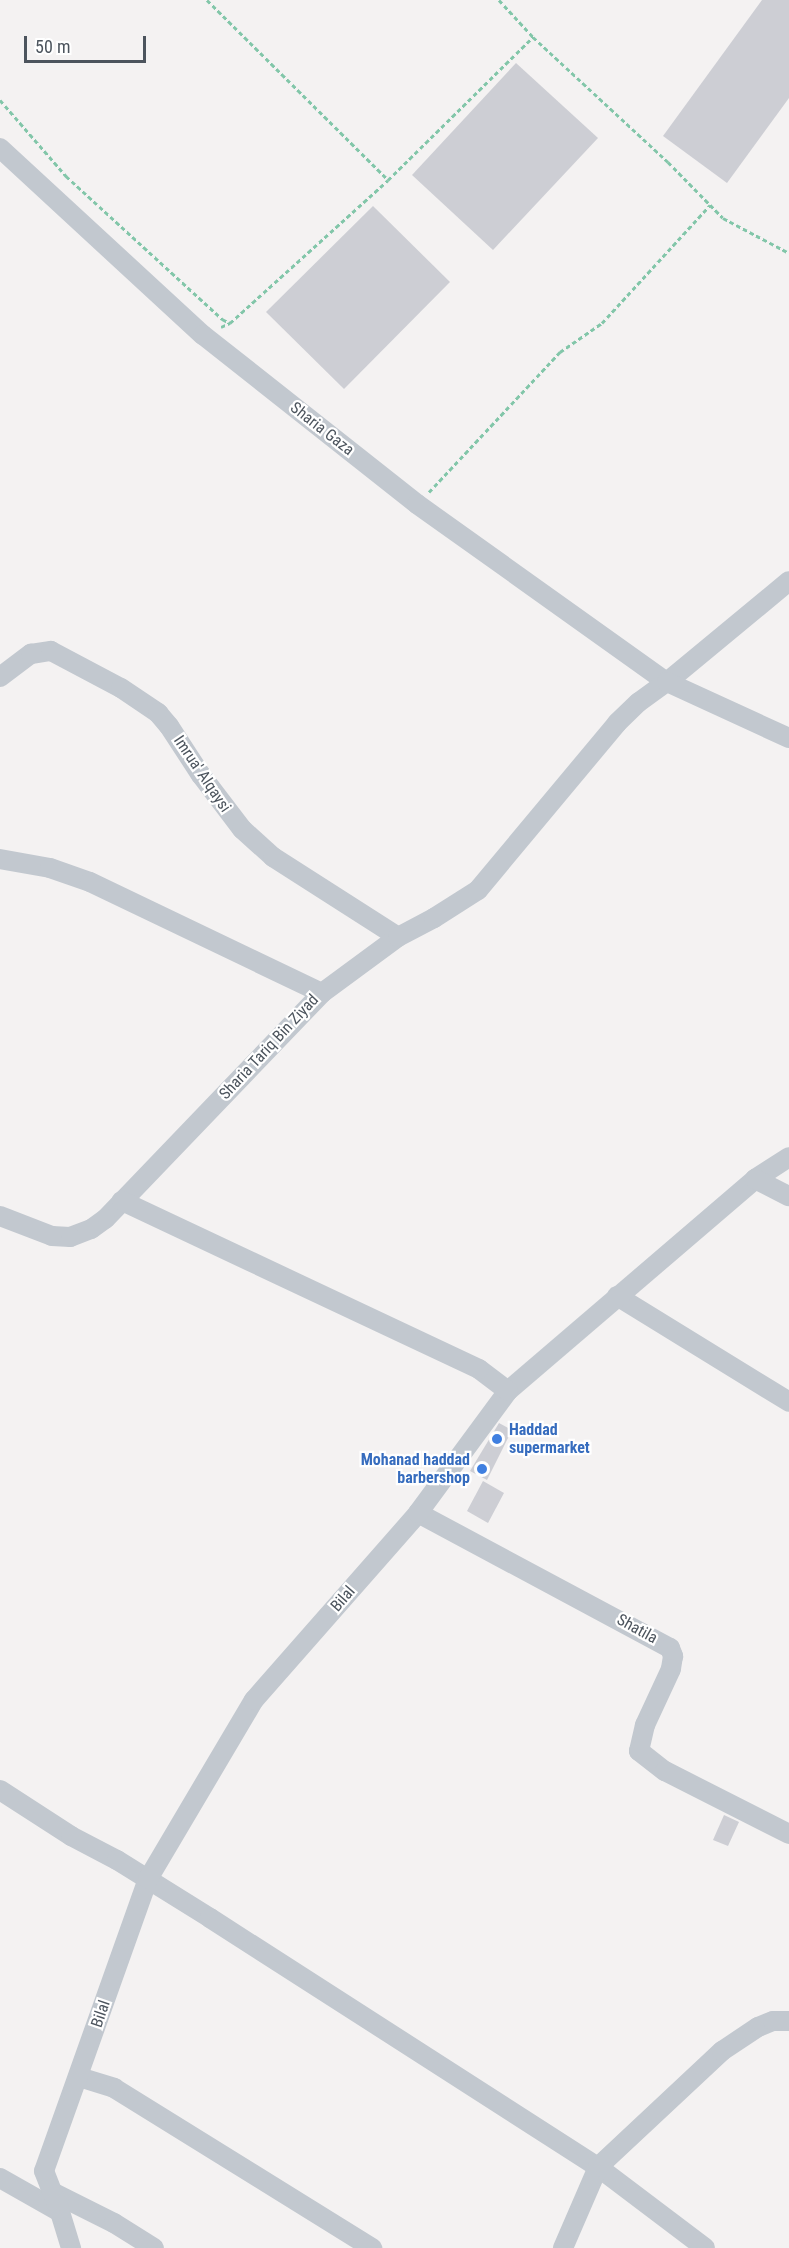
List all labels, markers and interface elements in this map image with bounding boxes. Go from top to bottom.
scale bar [27,24,148,62]
text: 50 m [35,36,70,57]
street label: Sharia Gaza [286,398,358,460]
street label: Imrua' Alqaysi [169,732,235,816]
street label: Sharia Tariq Bin Ziyad [215,990,323,1104]
place label: Haddad supermarket [509,1420,590,1458]
marker: Haddad supermarket [490,1432,504,1446]
place label: Mohanad haddad barbershop [361,1450,470,1488]
marker: Mohanad haddad barbershop [475,1462,489,1476]
street label: Bilal [327,1582,359,1616]
street label: Shatila [613,1610,661,1648]
street label: Bilal [87,1998,115,2030]

